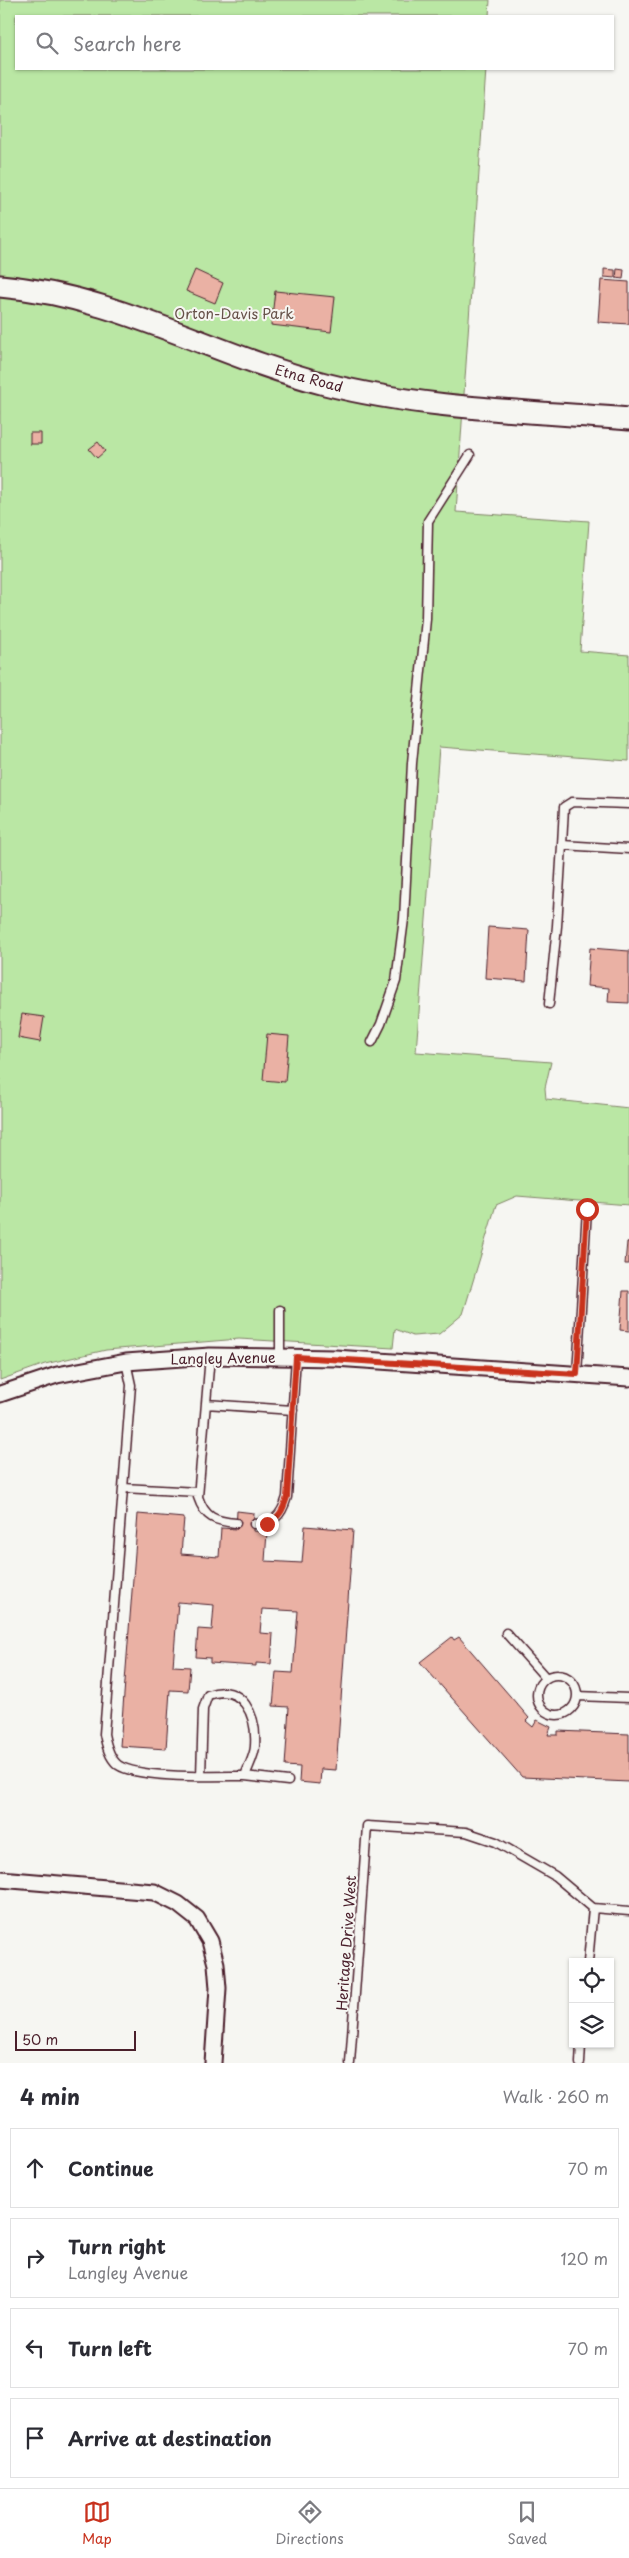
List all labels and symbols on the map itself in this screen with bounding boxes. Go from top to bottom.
park label: Orton-Davis Park [174,303,294,324]
street label: Etna Road [273,359,345,397]
route start [576,1198,599,1221]
street label: Langley Avenue [170,1347,276,1369]
route end [256,1513,279,1536]
street label: Heritage Drive West [331,1874,361,2011]
scale bar [15,2028,136,2051]

